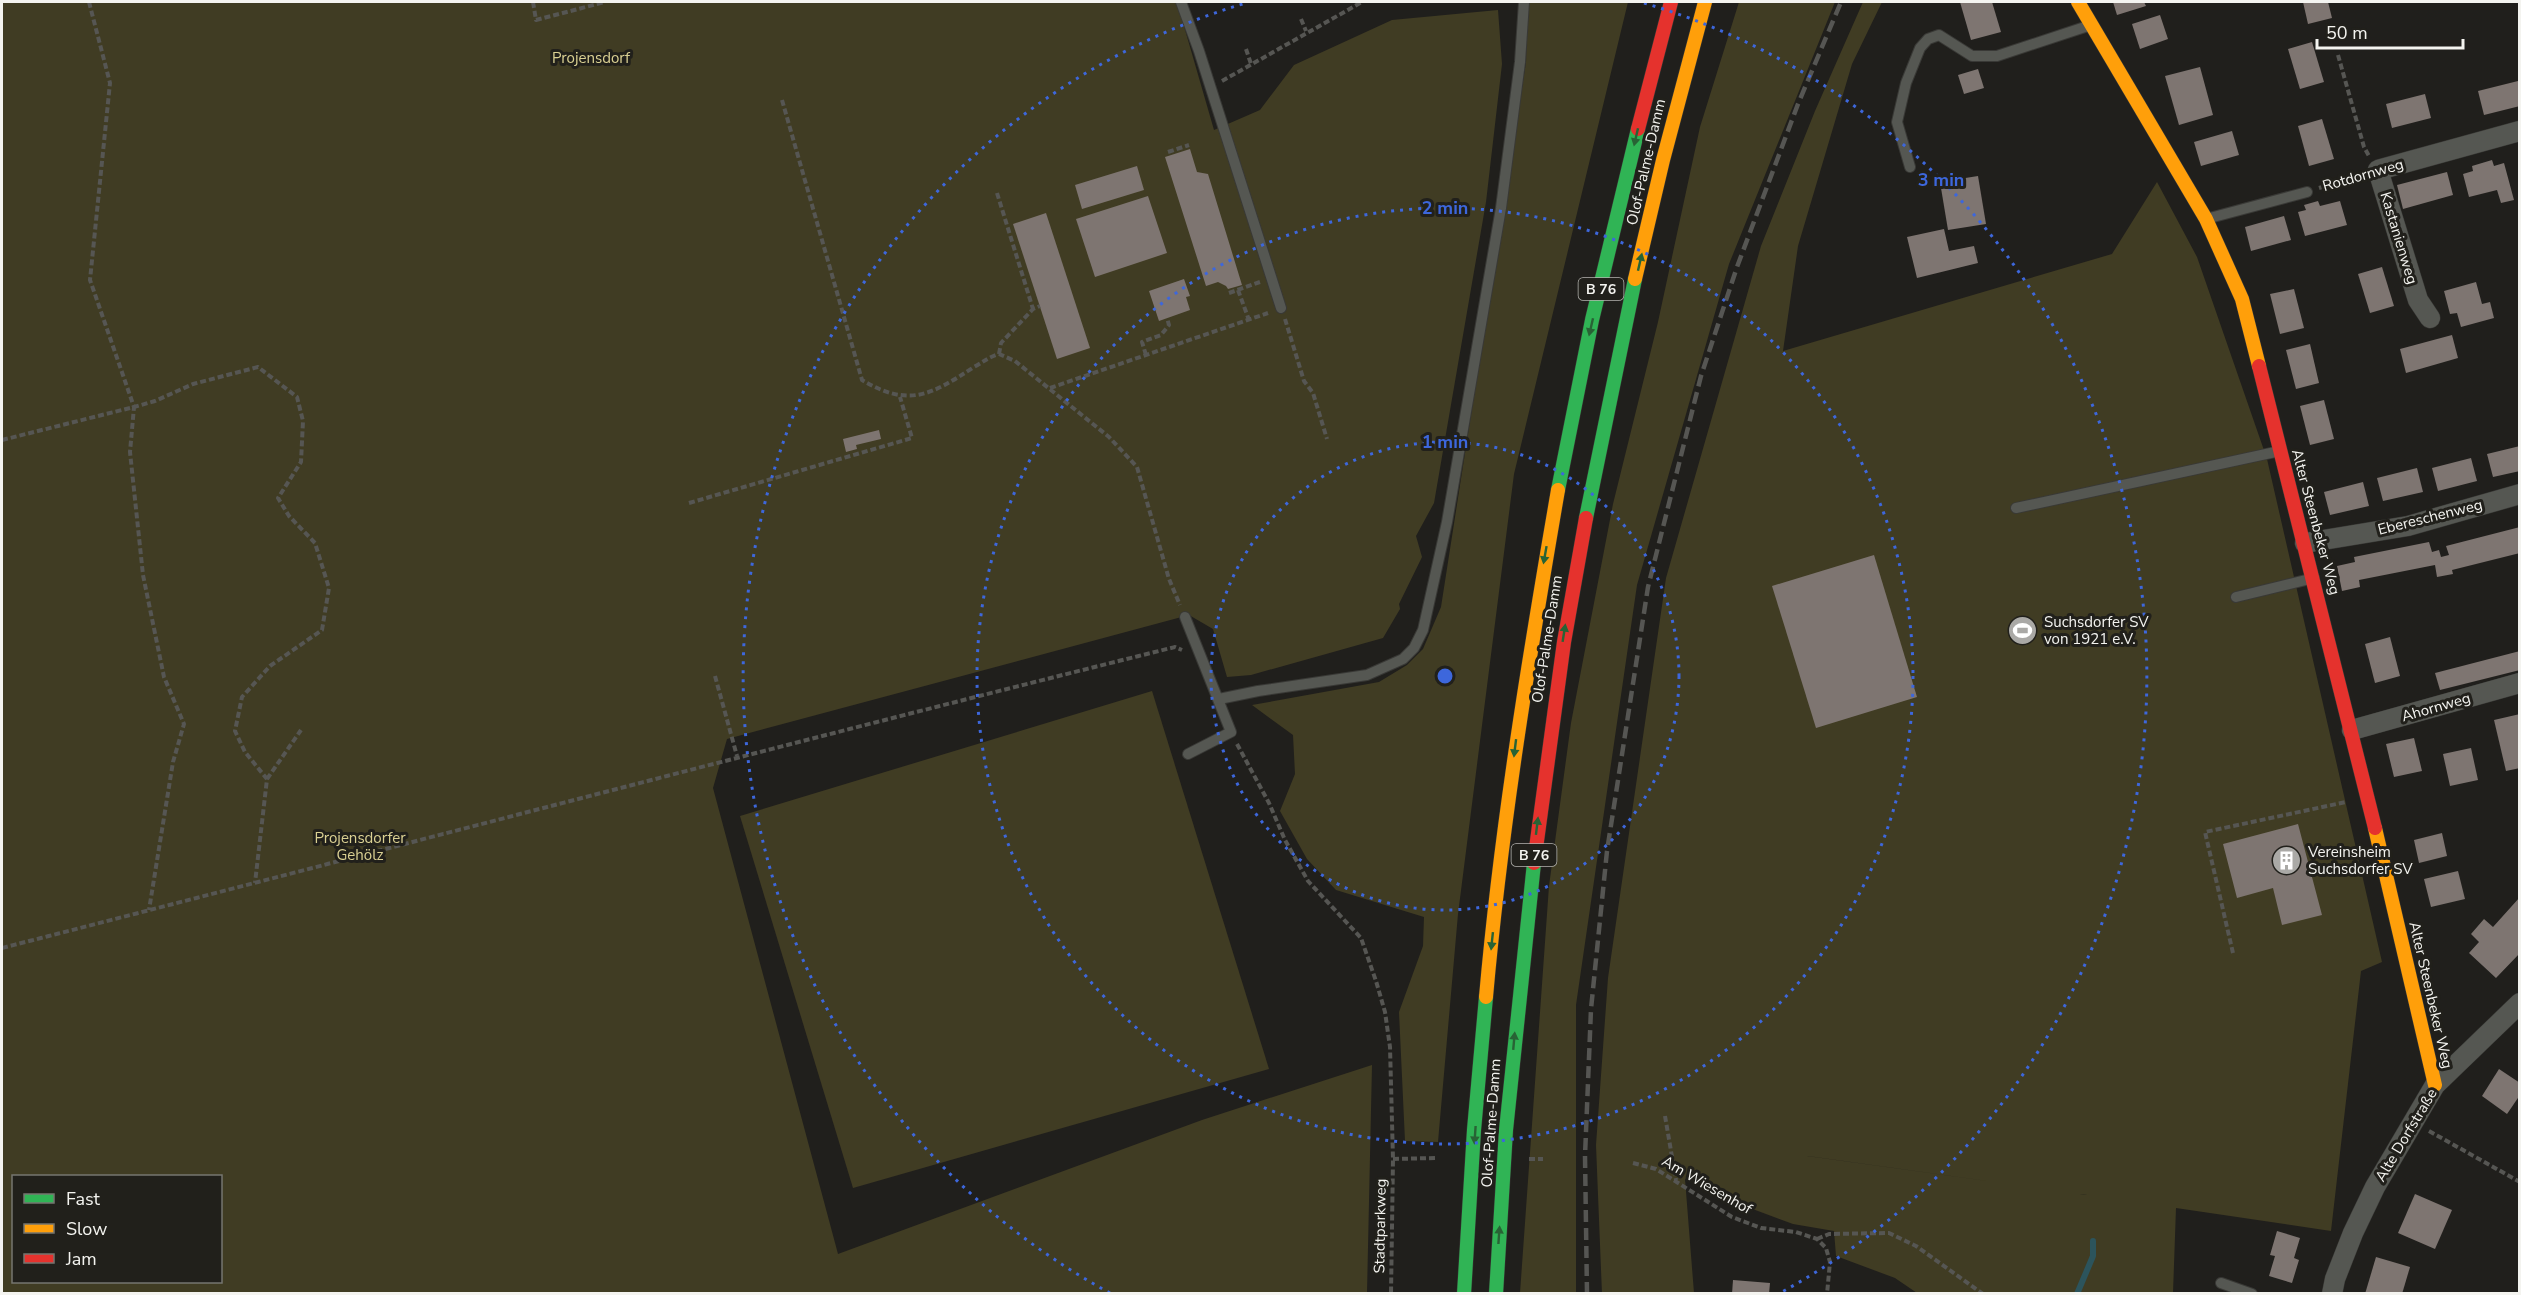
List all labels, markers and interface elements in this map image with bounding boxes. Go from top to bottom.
scale bar [2317,12,2462,50]
text: 50 m [2326,21,2368,45]
park label: Projensdorf [552,48,631,68]
street label: Olof-Palme-Damm [1622,97,1670,227]
one-way arrow [1631,128,1640,147]
street label: Rotdornweg [2320,154,2406,196]
text: 3 min [1918,168,1964,192]
street label: Kastanienweg [2375,189,2423,287]
text: 2 min [1422,196,1468,220]
one-way arrow [1635,253,1645,271]
road number: B 76 [1578,278,1624,300]
one-way arrow [1586,318,1596,336]
text: 1 min [1422,430,1468,454]
street label: Alter Steenbeker Weg [2287,447,2345,597]
street label: Ebereschenweg [2376,494,2484,540]
one-way arrow [1540,546,1549,565]
street label: Olof-Palme-Damm [1527,574,1567,704]
place label: Suchsdorfer SV von 1921 e.V. [2044,612,2149,649]
sports icon: Suchsdorfer SV von 1921 e.V. [2007,615,2039,647]
one-way arrow [1560,623,1569,642]
centre of rings [1435,666,1455,686]
street label: Ahornweg [2399,688,2473,726]
one-way arrow [1510,738,1520,757]
one-way arrow [1533,816,1542,835]
park label: Projensdorfer Gehölz [314,828,406,865]
place label: Vereinsheim Suchsdorfer SV [2307,842,2413,879]
road number: B 76 [1512,844,1556,866]
building icon: Vereinsheim Suchsdorfer SV [2271,845,2303,877]
street label: Alter Steenbeker Weg [2404,920,2458,1070]
one-way arrow [1487,932,1497,951]
one-way arrow [1509,1031,1519,1050]
street label: Olof-Palme-Damm [1477,1058,1505,1188]
street label: Alte Dorfstraße [2370,1085,2442,1185]
one-way arrow [1470,1126,1479,1145]
street label: Am Wiesenhof [1658,1151,1757,1219]
legend [12,1175,222,1283]
street label: Stadtparkweg [1369,1178,1391,1274]
text: Fast [66,1187,101,1211]
text: Slow [66,1217,107,1241]
one-way arrow [1495,1226,1504,1245]
text: Jam [65,1247,97,1271]

